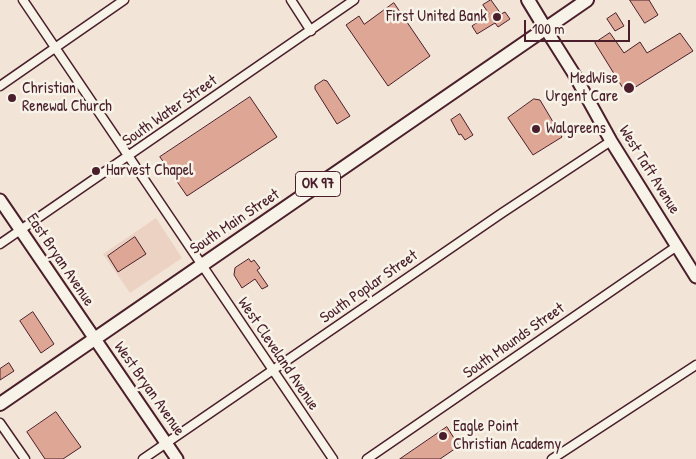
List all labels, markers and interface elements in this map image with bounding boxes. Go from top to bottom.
place label: First United Bank [386,7,487,27]
scale bar [526,10,632,42]
marker: First United Bank [491,11,503,23]
text: 100 m [532,18,565,39]
place label: MedWise Urgent Care [546,69,618,107]
street label: South Water Street [119,71,221,151]
place label: Christian Renewal Church [22,79,112,117]
marker: MedWise Urgent Care [622,81,636,95]
marker: Christian Renewal Church [6,92,18,104]
place label: Walgreens [546,119,606,139]
street label: West Taft Avenue [614,122,684,218]
marker: Walgreens [530,123,542,135]
place label: Harvest Chapel [106,161,193,181]
marker: Harvest Chapel [90,165,102,177]
road number: OK 97 [296,172,340,196]
street label: South Main Street [187,185,283,259]
street label: East Bryan Avenue [22,210,98,310]
street label: South Poplar Street [317,246,421,328]
street label: West Cleveland Avenue [233,294,323,414]
street label: South Mounds Street [460,299,568,383]
street label: West Bryan Avenue [109,338,189,440]
place label: Eagle Point Christian Academy [453,417,561,455]
marker: Eagle Point Christian Academy [437,430,449,442]

